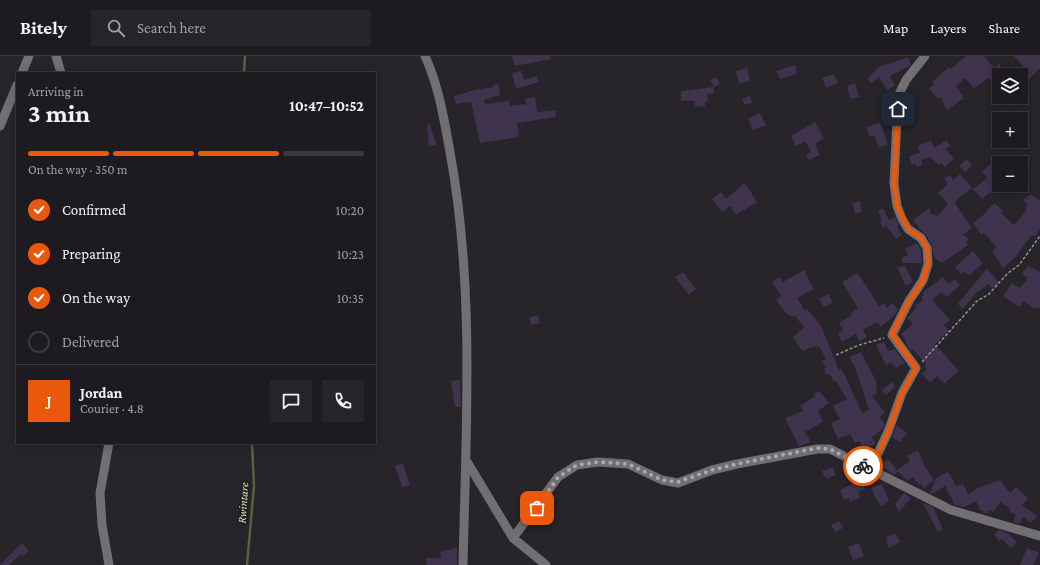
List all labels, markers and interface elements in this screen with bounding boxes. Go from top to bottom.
search box [91,10,371,46]
text: Bitely [20,17,67,38]
icon: search [105,17,127,39]
text: Search here [137,20,206,36]
text: Map [883,20,908,36]
text: Layers [930,20,967,36]
text: Share [989,20,1020,36]
map controls [992,68,1028,192]
button: layers [992,68,1028,104]
text: Arriving in [28,84,84,99]
pin [881,92,915,126]
text: 10:47–10:52 [289,98,364,114]
icon: home [887,98,909,120]
text: 3 min [28,99,90,128]
button: + [992,112,1028,148]
button: − [992,156,1028,192]
text: On the way · 350 m [28,162,128,177]
icon: check [28,199,50,221]
text: Confirmed [62,202,126,218]
text: 10:20 [336,203,364,218]
icon: check [28,243,50,265]
text: Preparing [62,246,121,262]
text: 10:23 [337,247,364,262]
icon: check [28,287,50,309]
text: On the way [62,290,130,306]
text: 10:35 [337,291,364,306]
text: Delivered [62,334,119,350]
button: chat [270,380,312,422]
button: phone [322,380,364,422]
text: Jordan [80,385,122,401]
text: J [46,393,52,409]
text: Courier · 4.8 [80,401,144,416]
courier [843,446,883,486]
icon: bike [852,455,874,477]
water label: Rwintare [235,482,251,524]
pin [520,491,554,525]
icon: bag [526,497,548,519]

